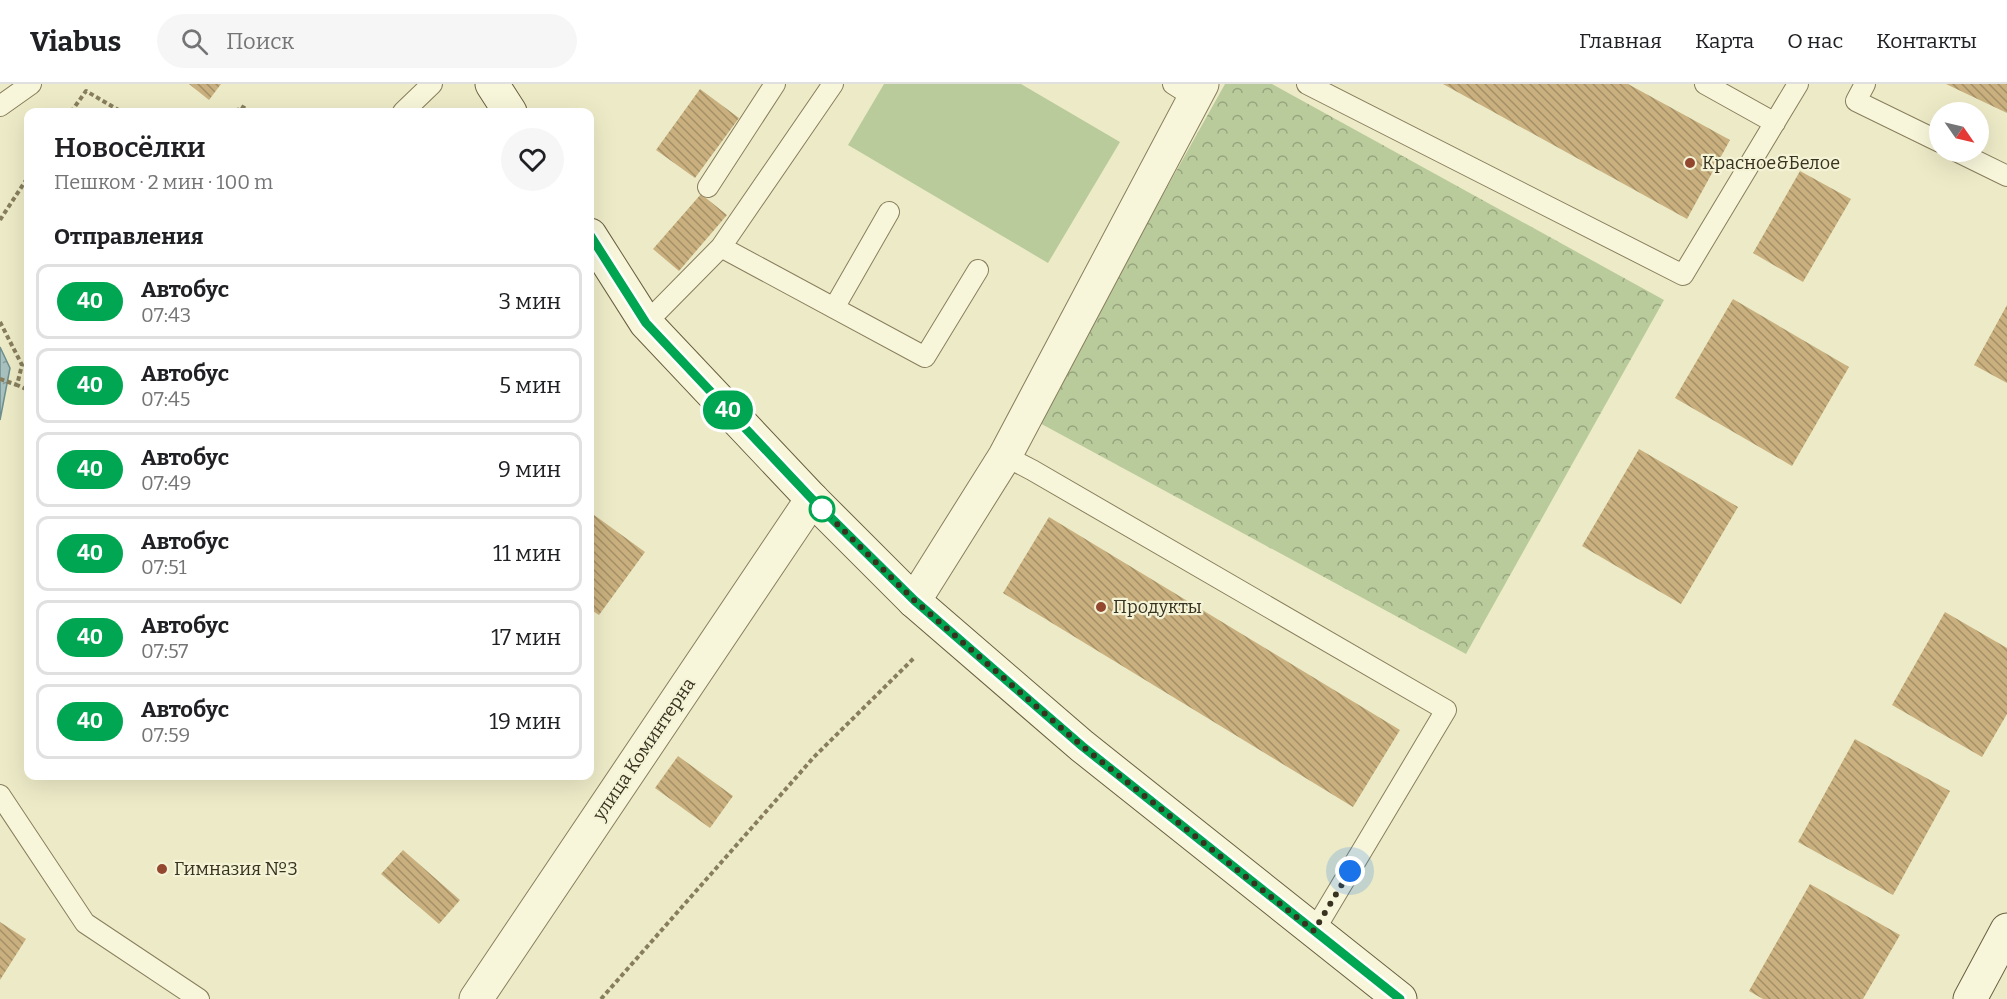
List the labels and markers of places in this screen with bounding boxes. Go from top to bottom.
place label: Красное&Белое [1702,152,1840,174]
marker: Красное&Белое [1683,156,1697,170]
unlabelled marker [809,496,835,522]
place label: Продукты [1113,596,1202,618]
marker: Продукты [1094,600,1108,614]
place label: Гимназия №3 [174,858,298,880]
marker: Гимназия №3 [155,862,169,876]

